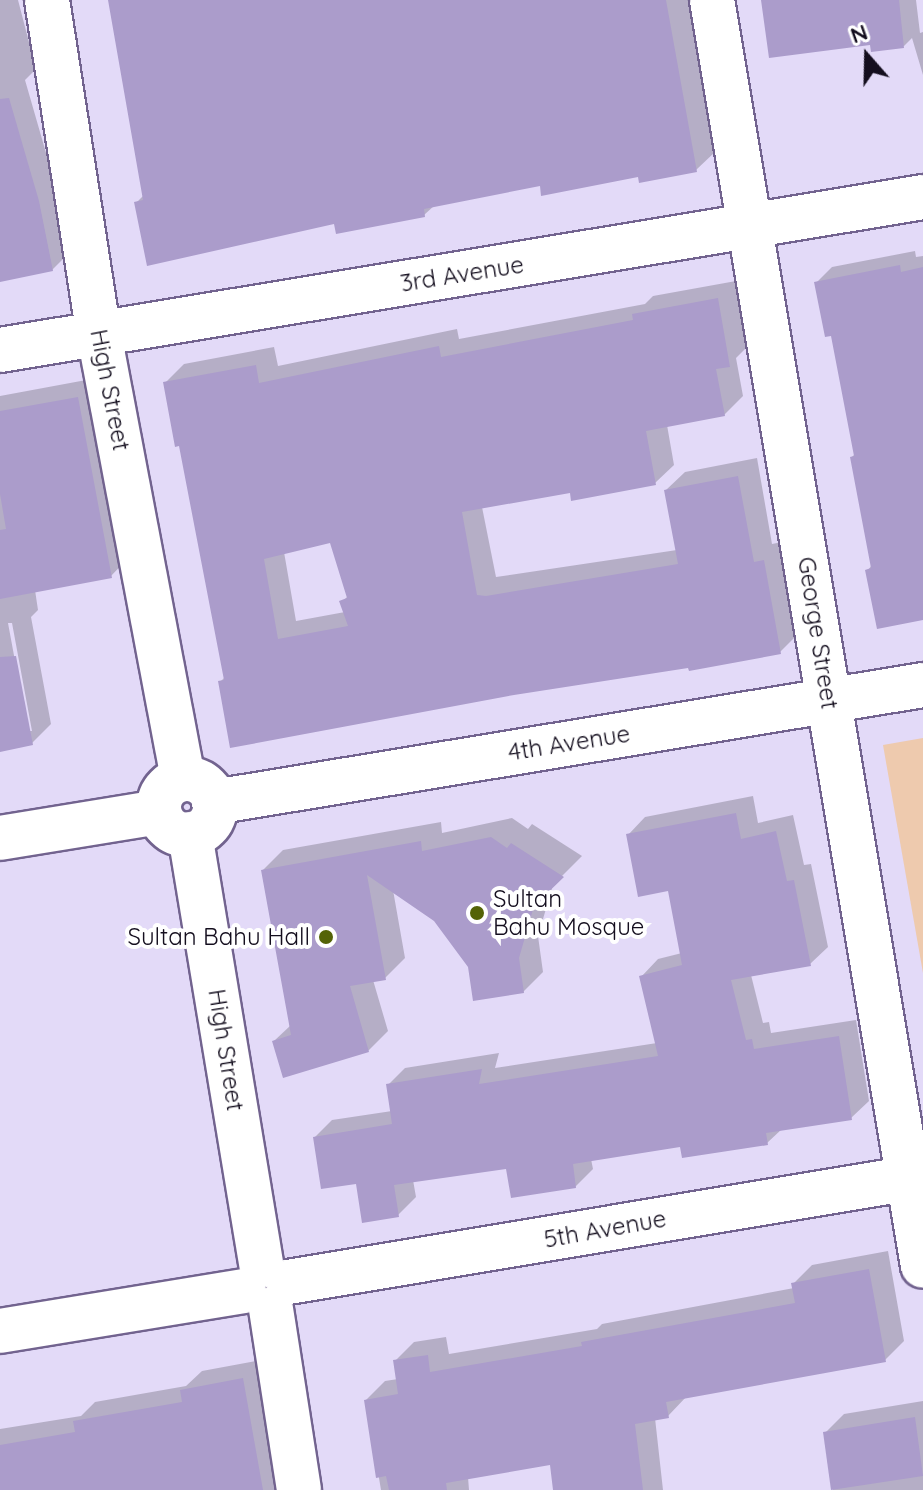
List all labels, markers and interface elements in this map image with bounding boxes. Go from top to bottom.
north arrow [827,16,907,96]
text: N [846,18,871,49]
street label: 3rd Avenue [398,250,526,298]
street label: High Street [84,327,136,453]
street label: George Street [792,555,844,711]
street label: 4th Avenue [506,719,632,767]
place label: Sultan Bahu Mosque [493,885,644,941]
marker: Sultan Bahu Mosque [468,904,486,922]
place label: Sultan Bahu Hall [127,923,310,951]
marker: Sultan Bahu Hall [317,928,335,946]
street label: High Street [202,987,250,1113]
street label: 5th Avenue [542,1204,668,1254]

